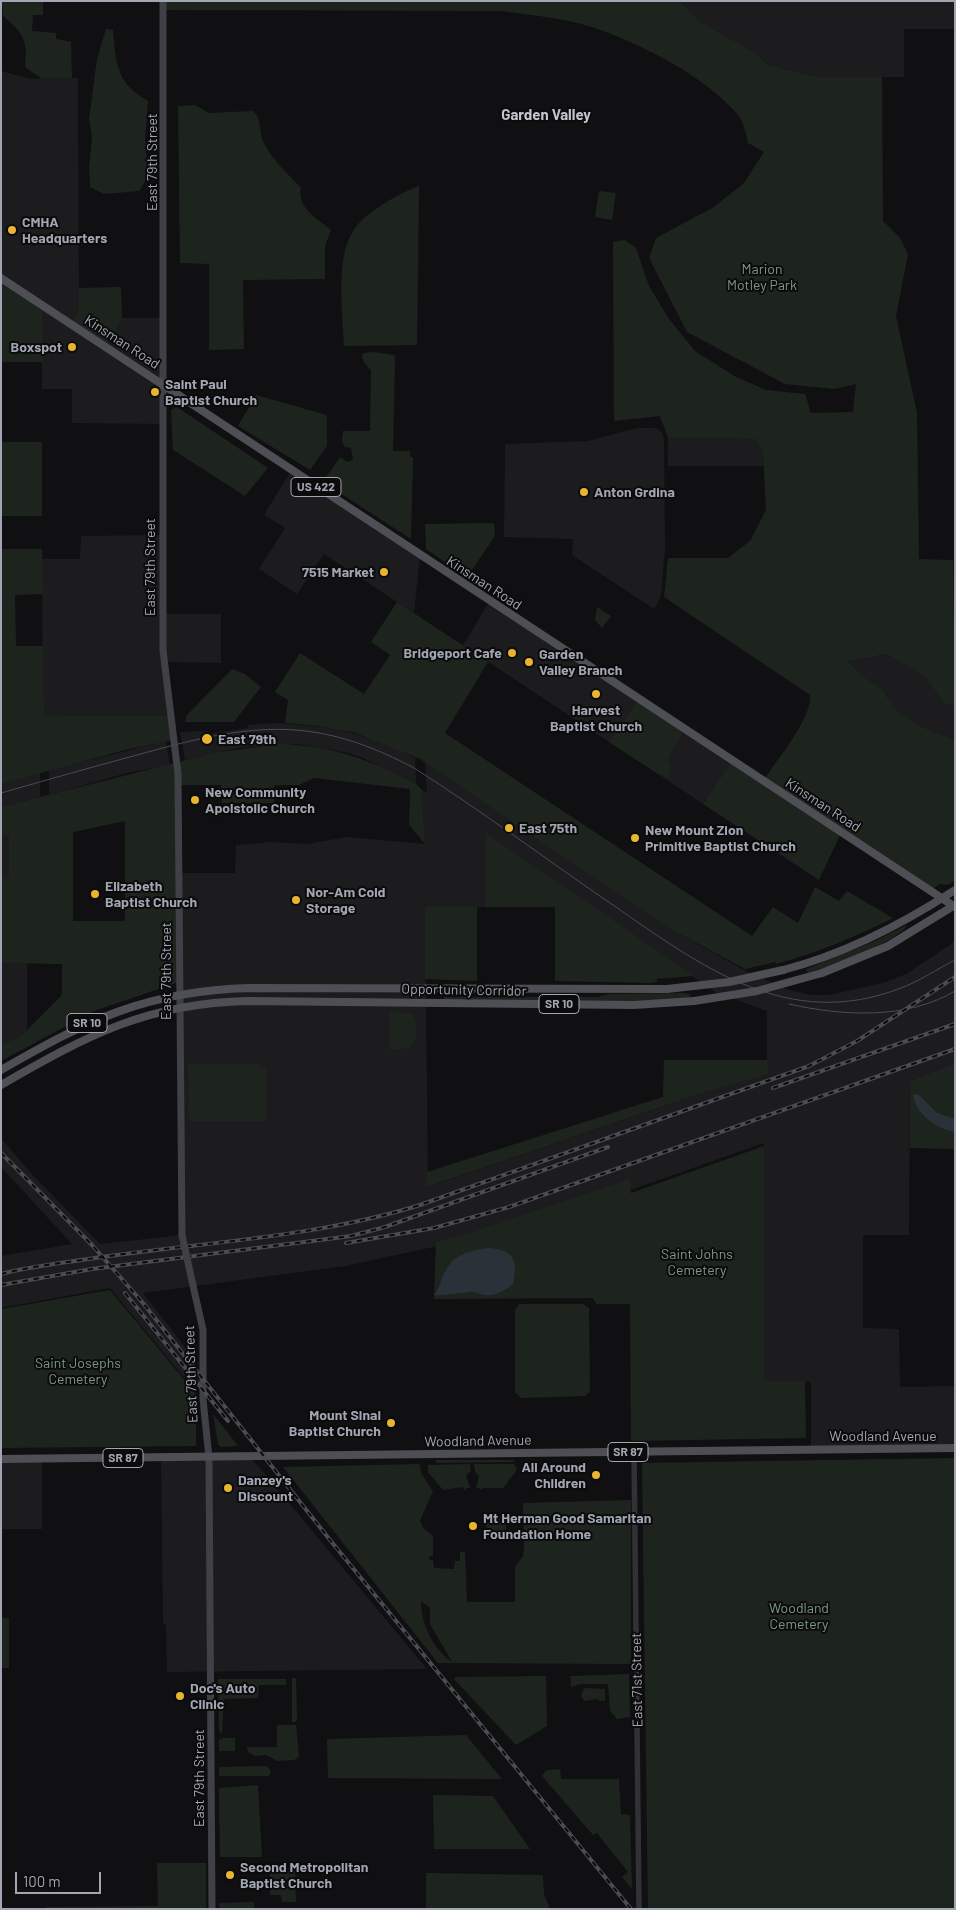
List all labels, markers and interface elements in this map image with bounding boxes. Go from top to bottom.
district label: Garden Valley [501,106,591,124]
street label: East 79th Street [144,113,160,211]
place label: CMHA Headquarters [22,214,107,246]
marker: CMHA Headquarters [6,224,18,236]
park label: Marion Motley Park [727,261,797,294]
street label: Kinsman Road [81,311,163,373]
place label: Boxspot [11,339,62,355]
marker: Boxspot [66,341,78,353]
place label: Saint Paul Baptist Church [165,376,257,408]
marker: Saint Paul Baptist Church [149,386,161,398]
road number: US 422 [291,478,341,497]
place label: Anton Grdina [594,484,675,500]
marker: Anton Grdina [578,486,590,498]
street label: East 79th Street [142,518,158,616]
street label: Kinsman Road [443,552,525,614]
place label: 7515 Market [302,564,374,580]
marker: 7515 Market [378,566,390,578]
place label: Bridgeport Cafe [403,645,502,661]
place label: Garden Valley Branch [539,646,622,679]
marker: Bridgeport Cafe [506,647,518,659]
marker: Garden Valley Branch [523,656,535,668]
marker: Harvest Baptist Church [590,688,602,700]
place label: Harvest Baptist Church [550,702,642,734]
place label: East 79th [218,731,276,747]
marker: East 79th [200,732,214,746]
street label: Kinsman Road [782,774,864,836]
place label: New Community Apolstolic Church [205,784,315,816]
marker: New Community Apolstolic Church [189,794,201,806]
place label: East 75th [519,820,577,836]
marker: East 75th [503,822,515,834]
place label: New Mount Zion Primitive Baptist Church [645,822,796,854]
marker: New Mount Zion Primitive Baptist Church [629,832,641,844]
place label: Elizabeth Baptist Church [105,878,197,910]
place label: Nor-Am Cold Storage [306,884,386,916]
marker: Elizabeth Baptist Church [89,888,101,900]
marker: Nor-Am Cold Storage [290,894,302,906]
street label: East 79th Street [158,922,174,1020]
street label: Opportunity Corridor [401,981,527,999]
road number: SR 10 [539,994,579,1014]
road number: SR 10 [67,1014,107,1032]
park label: Saint Johns Cemetery [661,1246,733,1278]
street label: East 79th Street [181,1325,201,1423]
park label: Saint Josephs Cemetery [35,1355,121,1388]
place label: Mount Sinai Baptist Church [289,1407,381,1440]
marker: Mount Sinai Baptist Church [385,1417,397,1429]
street label: Woodland Avenue [829,1428,937,1444]
street label: Woodland Avenue [424,1432,532,1450]
road number: SR 87 [608,1442,648,1461]
road number: SR 87 [103,1449,143,1468]
place label: All Around Children [521,1459,586,1491]
marker: All Around Children [590,1469,602,1481]
place label: Danzey's Discount [238,1472,293,1504]
marker: Danzey's Discount [222,1482,234,1494]
place label: Mt Herman Good Samaritan Foundation Home [483,1510,651,1542]
marker: Mt Herman Good Samaritan Foundation Home [467,1520,479,1532]
park label: Woodland Cemetery [769,1600,829,1632]
street label: East 71st Street [628,1633,646,1727]
place label: Doc's Auto Clinic [190,1680,255,1712]
marker: Doc's Auto Clinic [174,1690,186,1702]
street label: East 79th Street [191,1729,207,1827]
place label: Second Metropolitan Baptist Church [240,1859,368,1891]
scale bar [18,1862,104,1894]
marker: Second Metropolitan Baptist Church [224,1869,236,1881]
text: 100 m [23,1872,61,1890]

